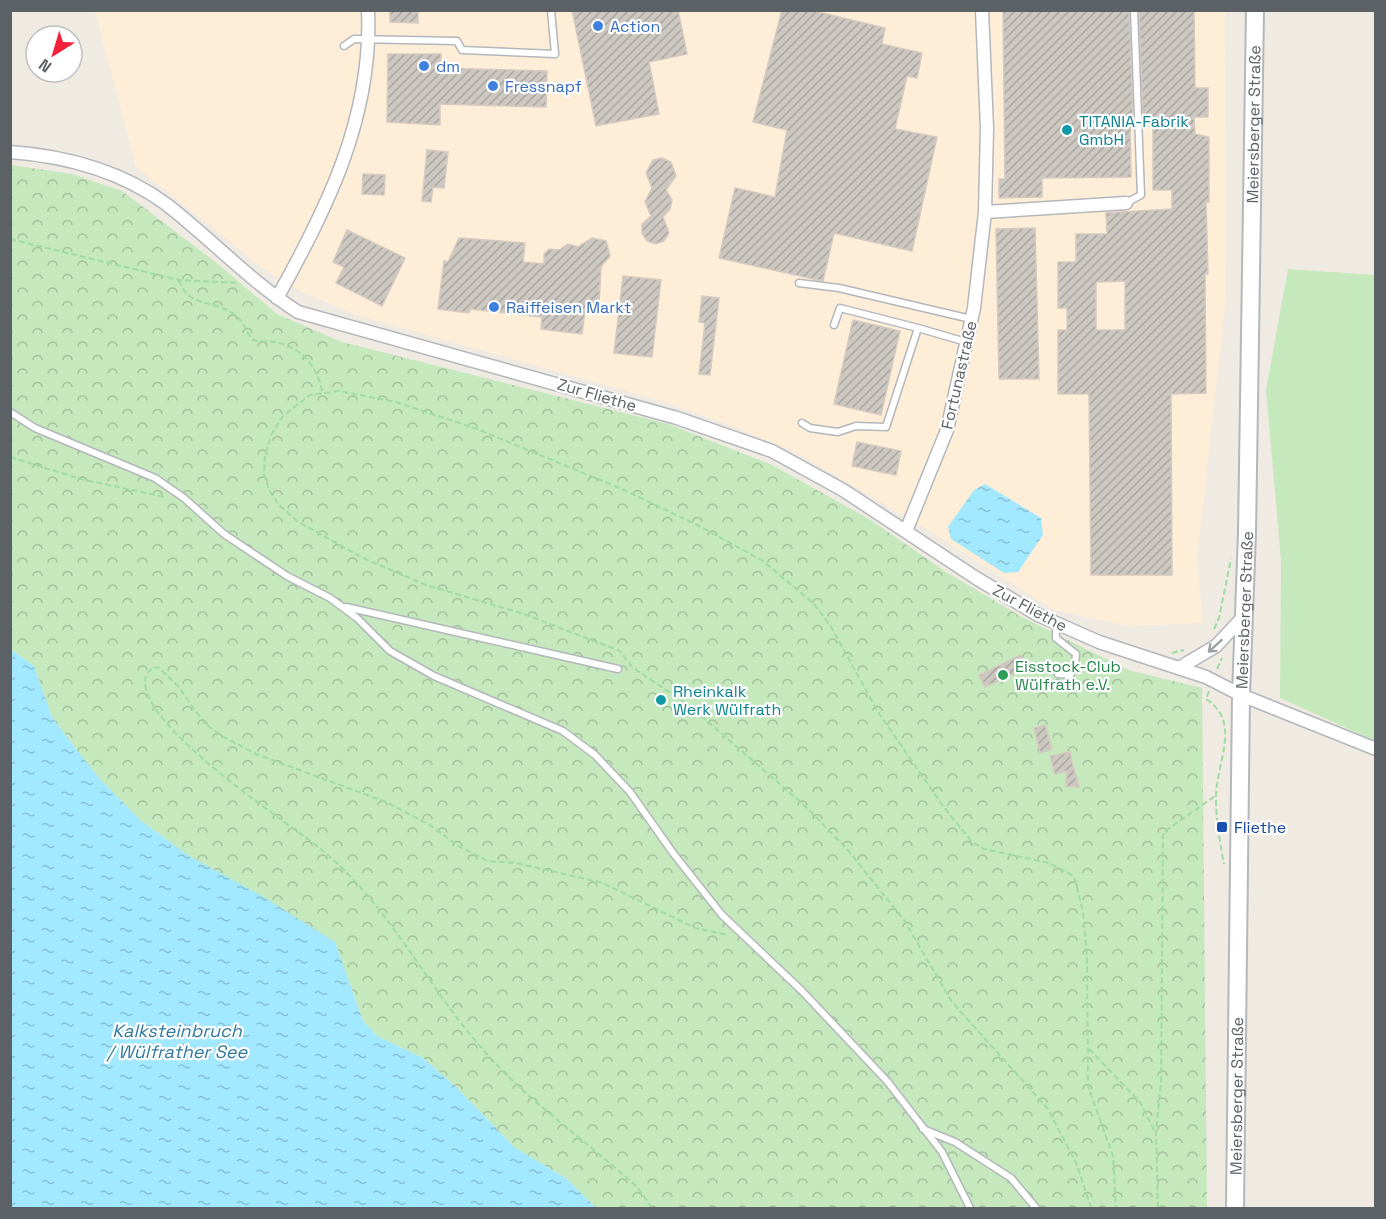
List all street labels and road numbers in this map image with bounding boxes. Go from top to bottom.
street label: Meiersberger Straße [1242,45,1265,203]
street label: Fortunastraße [936,319,982,431]
street label: Zur Fliethe [555,374,639,416]
street label: Meiersberger Straße [1231,531,1258,690]
street label: Zur Fliethe [989,580,1071,636]
street label: Meiersberger Straße [1225,1017,1248,1175]

